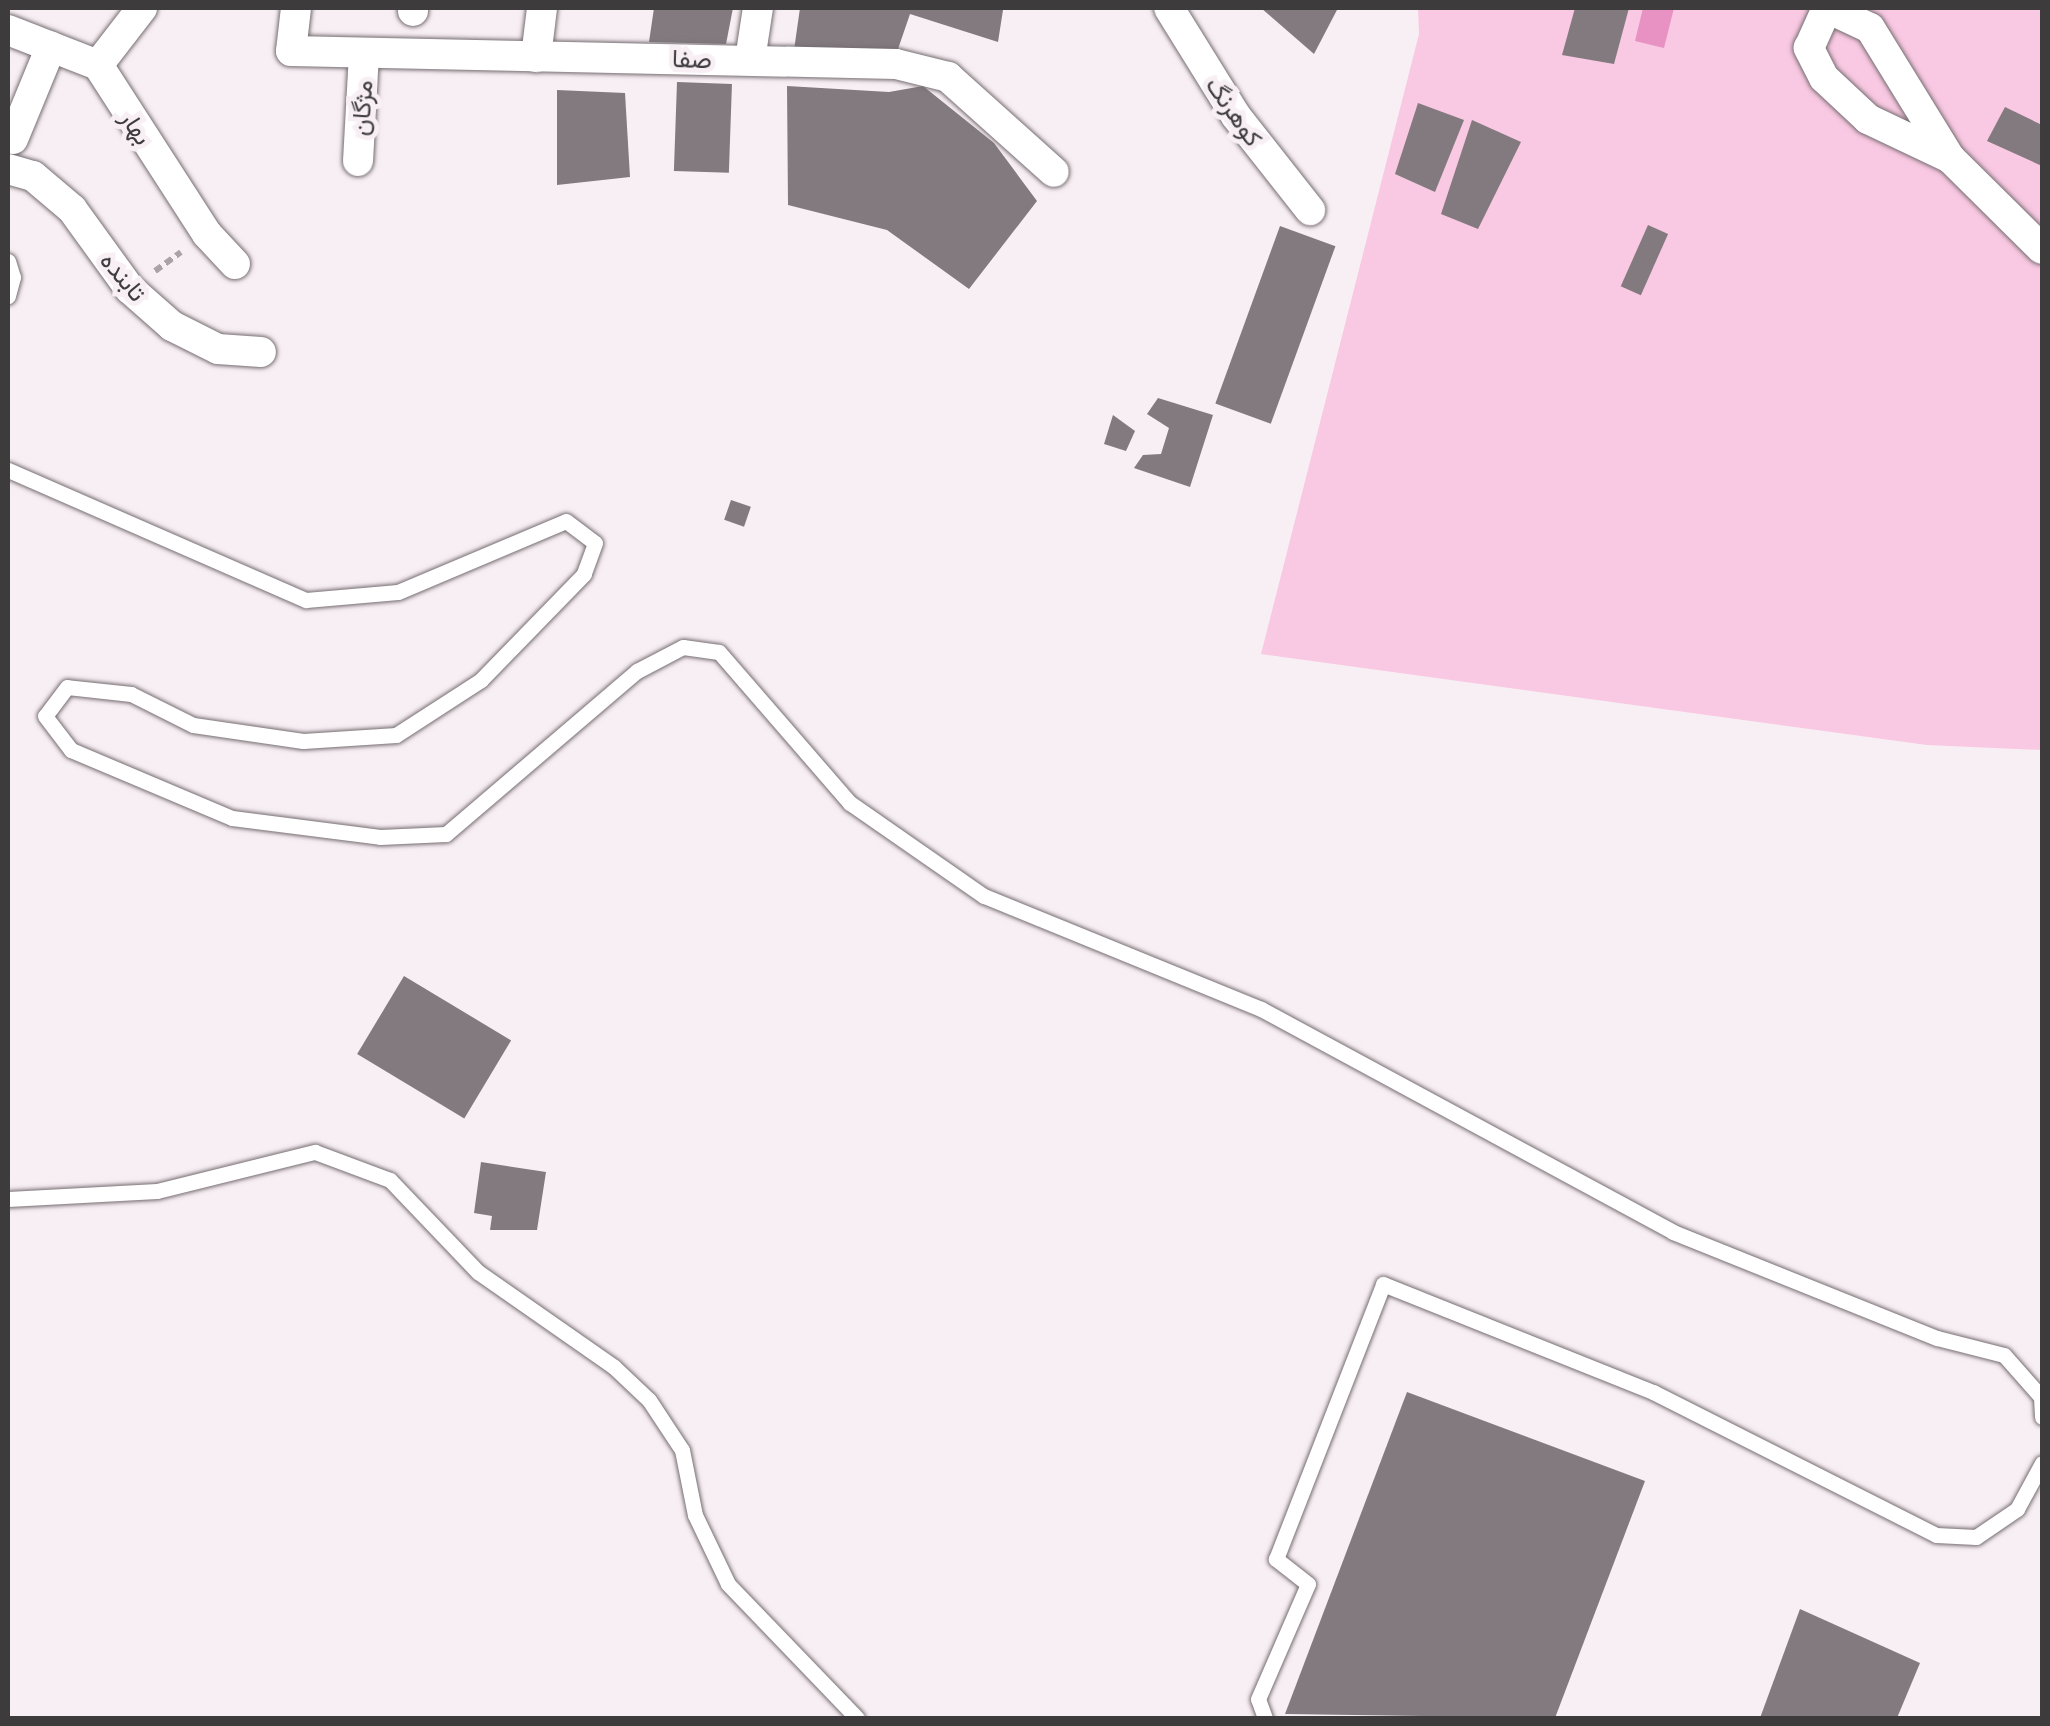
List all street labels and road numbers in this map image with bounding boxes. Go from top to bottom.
street label: صفا [672,42,712,74]
street label: کوهرنگ [1200,70,1270,152]
street label: مژگان [344,79,378,137]
street label: بهار [115,104,159,150]
street label: تابنده [95,245,153,307]

